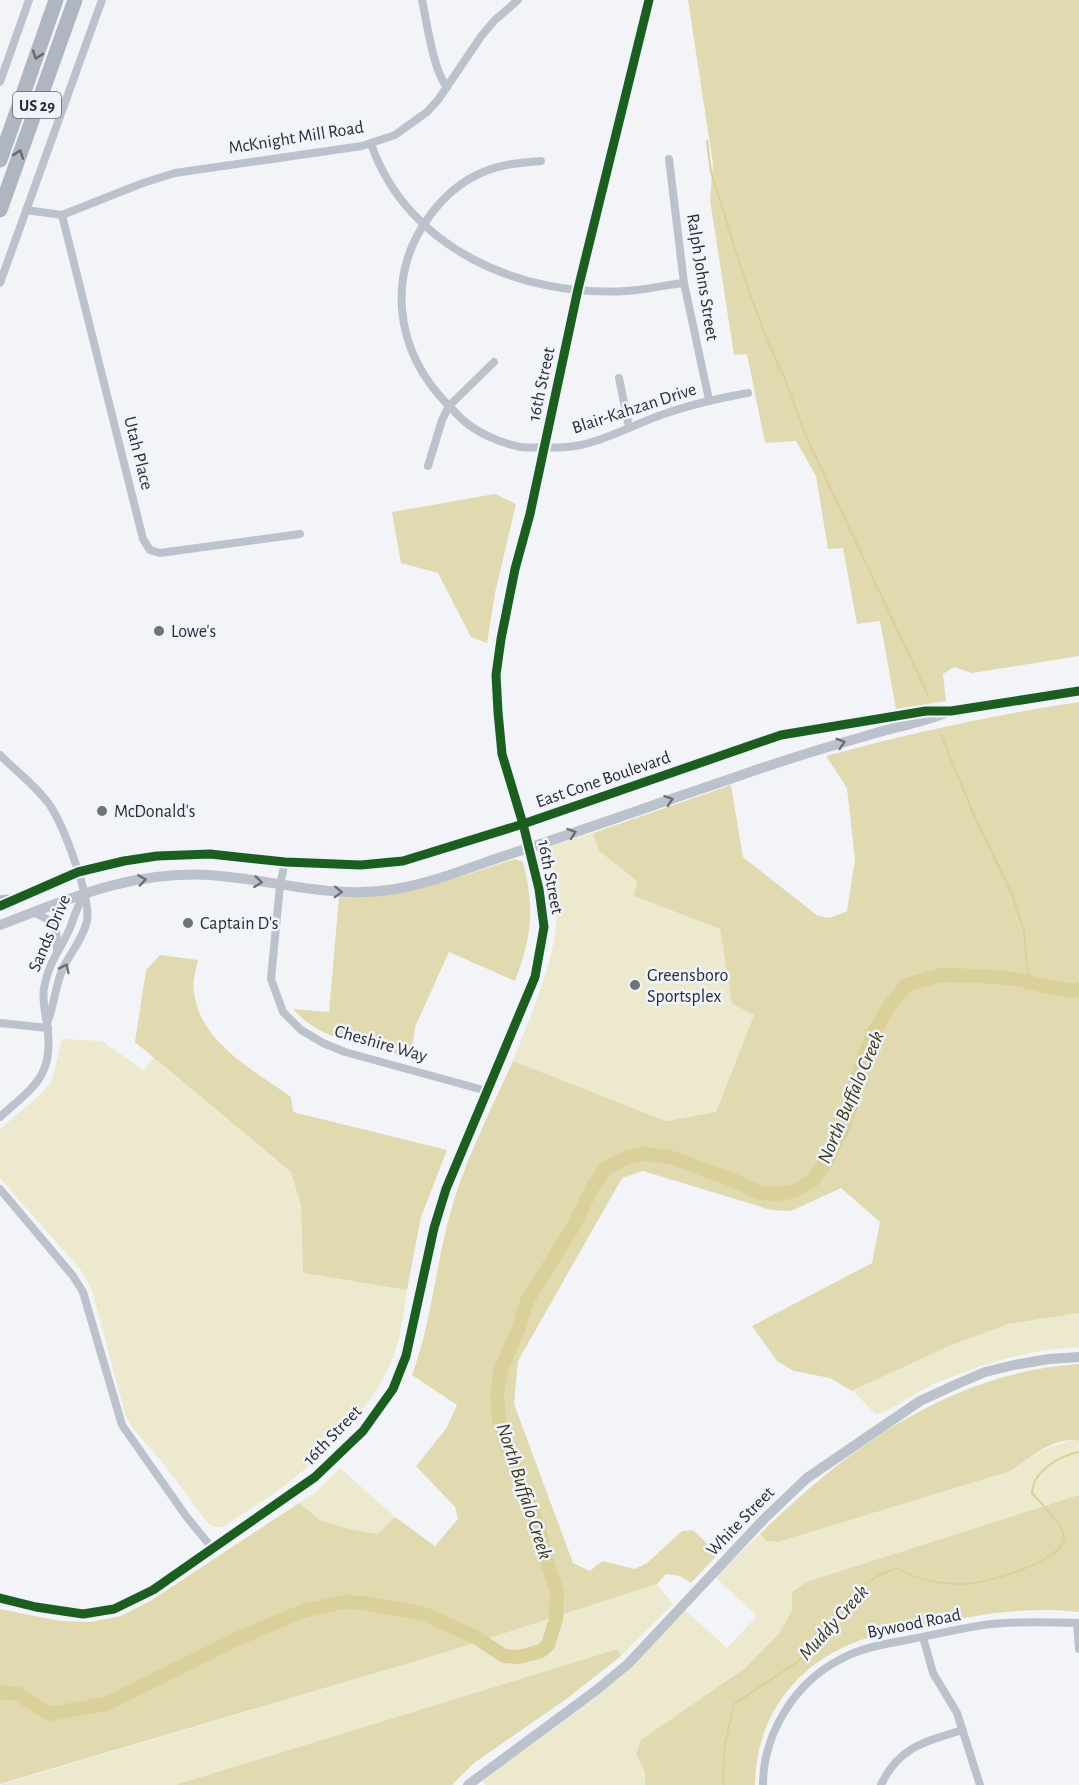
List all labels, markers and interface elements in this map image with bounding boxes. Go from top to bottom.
one-way arrow [31,49,44,60]
road number: US 29 [13,92,61,118]
street label: McKnight Mill Road [227,118,365,158]
one-way arrow [12,149,24,160]
street label: Ralph Johns Street [683,212,721,342]
street label: 16th Street [525,345,559,423]
street label: Blair-Kahzan Drive [570,380,699,438]
street label: Utah Place [120,415,156,492]
place label: Lowe's [171,623,216,641]
marker: Lowe's [152,624,166,638]
one-way arrow [835,738,846,750]
street label: East Cone Boulevard [534,748,673,811]
one-way arrow [663,795,674,807]
place label: McDonald's [114,803,196,821]
marker: McDonald's [95,804,109,818]
one-way arrow [566,828,576,841]
street label: 16th Street [534,839,566,916]
one-way arrow [137,874,146,886]
one-way arrow [253,875,263,888]
one-way arrow [334,885,343,898]
street label: Sands Drive [26,892,74,975]
place label: Captain D's [200,915,279,933]
marker: Captain D's [181,916,195,930]
one-way arrow [57,963,69,974]
place label: Greensboro Sportsplex [647,967,728,1006]
marker: Greensboro Sportsplex [628,978,642,992]
street label: Cheshire Way [332,1022,429,1066]
water label: North Buffalo Creek [814,1028,888,1167]
street label: 16th Street [300,1402,365,1469]
water label: North Buffalo Creek [493,1421,555,1562]
street label: White Street [703,1483,778,1560]
water label: Muddy Creek [795,1581,872,1664]
street label: Bywood Road [866,1606,963,1642]

